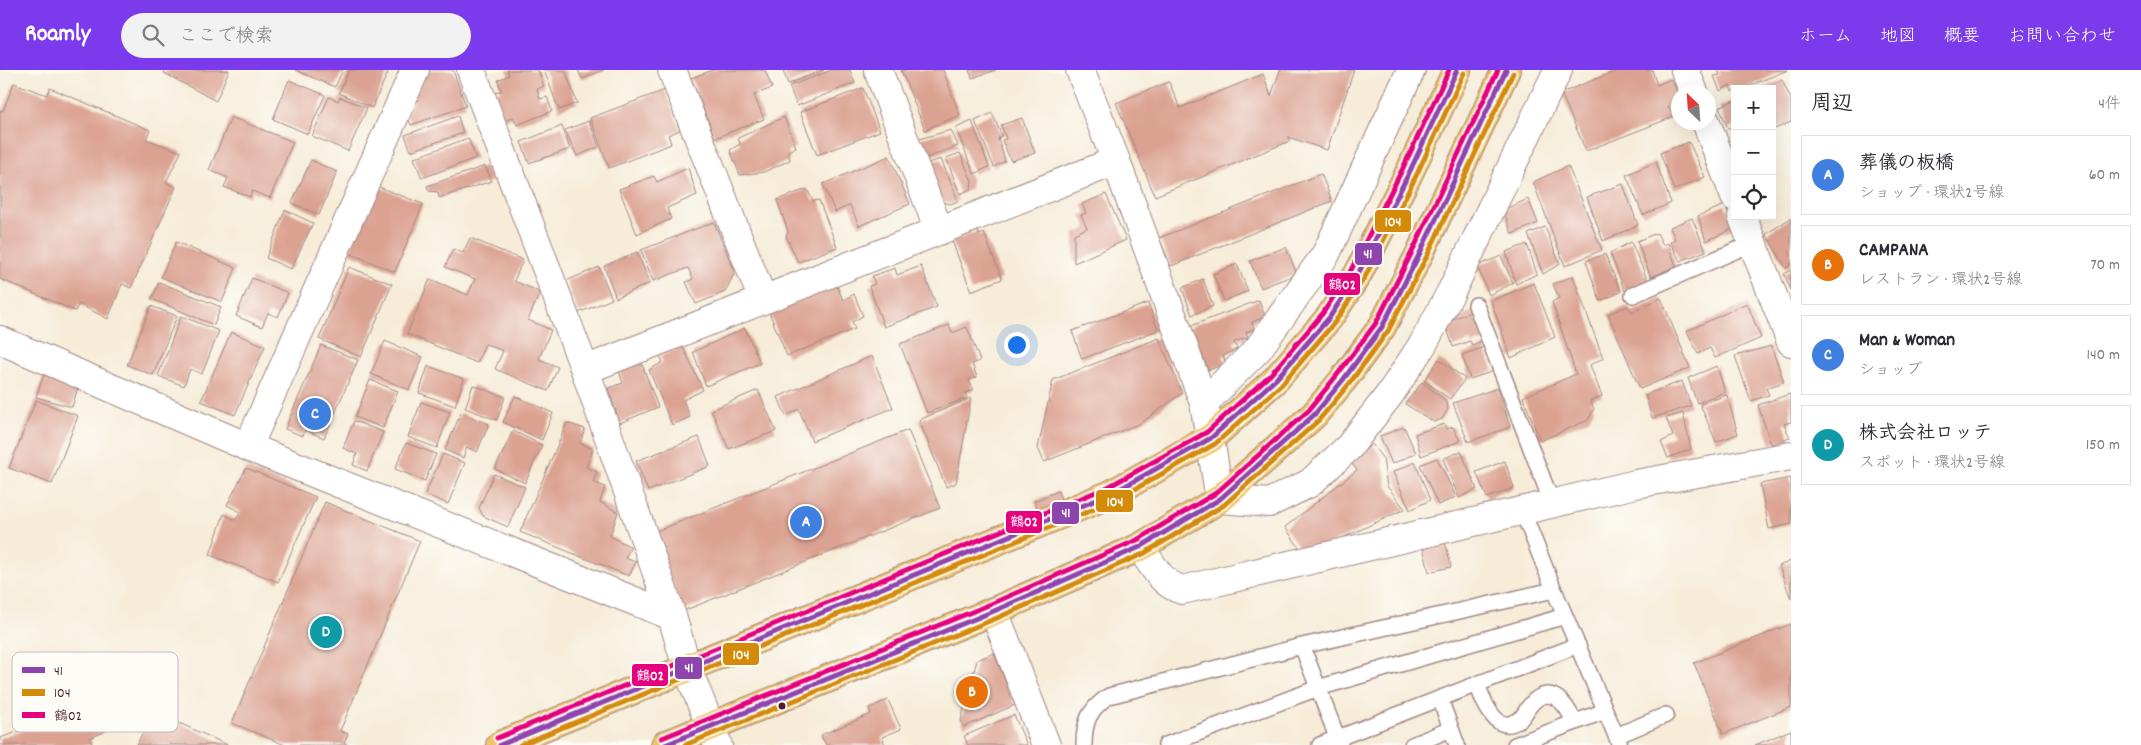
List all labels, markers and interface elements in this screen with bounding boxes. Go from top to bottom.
search box [121,13,471,58]
text: Roamly [25,18,91,52]
icon: search [139,21,167,49]
text: ここで検索 [179,24,274,51]
text: ホーム [1799,25,1852,50]
text: 地図 [1880,25,1916,50]
text: 概要 [1944,25,1980,50]
text: お問い合わせ [2008,25,2116,50]
north arrow [1671,85,1716,130]
map controls [1731,85,1776,220]
button: + [1731,85,1776,130]
text: 周辺 [1811,90,1853,120]
text: 4件 [2098,93,2121,116]
button: − [1731,130,1776,175]
text: 葬儀の板橋 [1859,151,1954,178]
text: A [1824,164,1832,187]
text: 60 m [2089,164,2120,187]
button: locate [1731,175,1776,220]
text: ショップ · 環状2号線 [1859,182,2004,205]
line badge: 104 [1374,209,1412,233]
text: 104 [1385,213,1401,233]
text: CAMPANA [1859,238,1929,265]
line badge: 41 [1354,242,1383,266]
text: 41 [1364,245,1372,265]
text: B [1824,254,1832,277]
text: 70 m [2090,254,2120,277]
text: レストラン · 環状2号線 [1859,269,2022,292]
line badge: 鶴02 [1323,272,1361,296]
text: 鶴02 [1328,276,1356,296]
text: Man & Woman [1859,328,1955,355]
your location [1004,332,1030,358]
text: C [1824,344,1832,367]
text: 140 m [2086,344,2120,367]
text: ショップ [1859,359,1922,382]
pin: C [299,395,331,433]
text: 株式会社ロッテ [1859,421,1992,448]
text: D [1824,434,1832,457]
text: 150 m [2086,434,2120,457]
text: スポット · 環状2号線 [1859,452,2005,475]
line badge: 104 [1095,489,1134,513]
text: 104 [1107,493,1123,513]
line badge: 41 [1051,501,1080,525]
pin: A [790,503,822,541]
text: 41 [1062,504,1070,524]
line badge: 鶴02 [1005,510,1043,534]
text: 鶴02 [1010,513,1038,533]
pin: D [310,613,342,651]
line badge: 104 [722,642,760,666]
text: 104 [733,646,749,666]
legend [12,652,178,732]
line badge: 41 [674,656,703,680]
text: 41 [685,659,693,679]
text: 41 [54,662,63,682]
line badge: 鶴02 [631,663,669,687]
text: 鶴02 [636,667,664,687]
pin: B [956,673,988,711]
text: 104 [54,684,71,704]
unlabelled marker [777,701,787,711]
text: 鶴02 [54,707,82,727]

